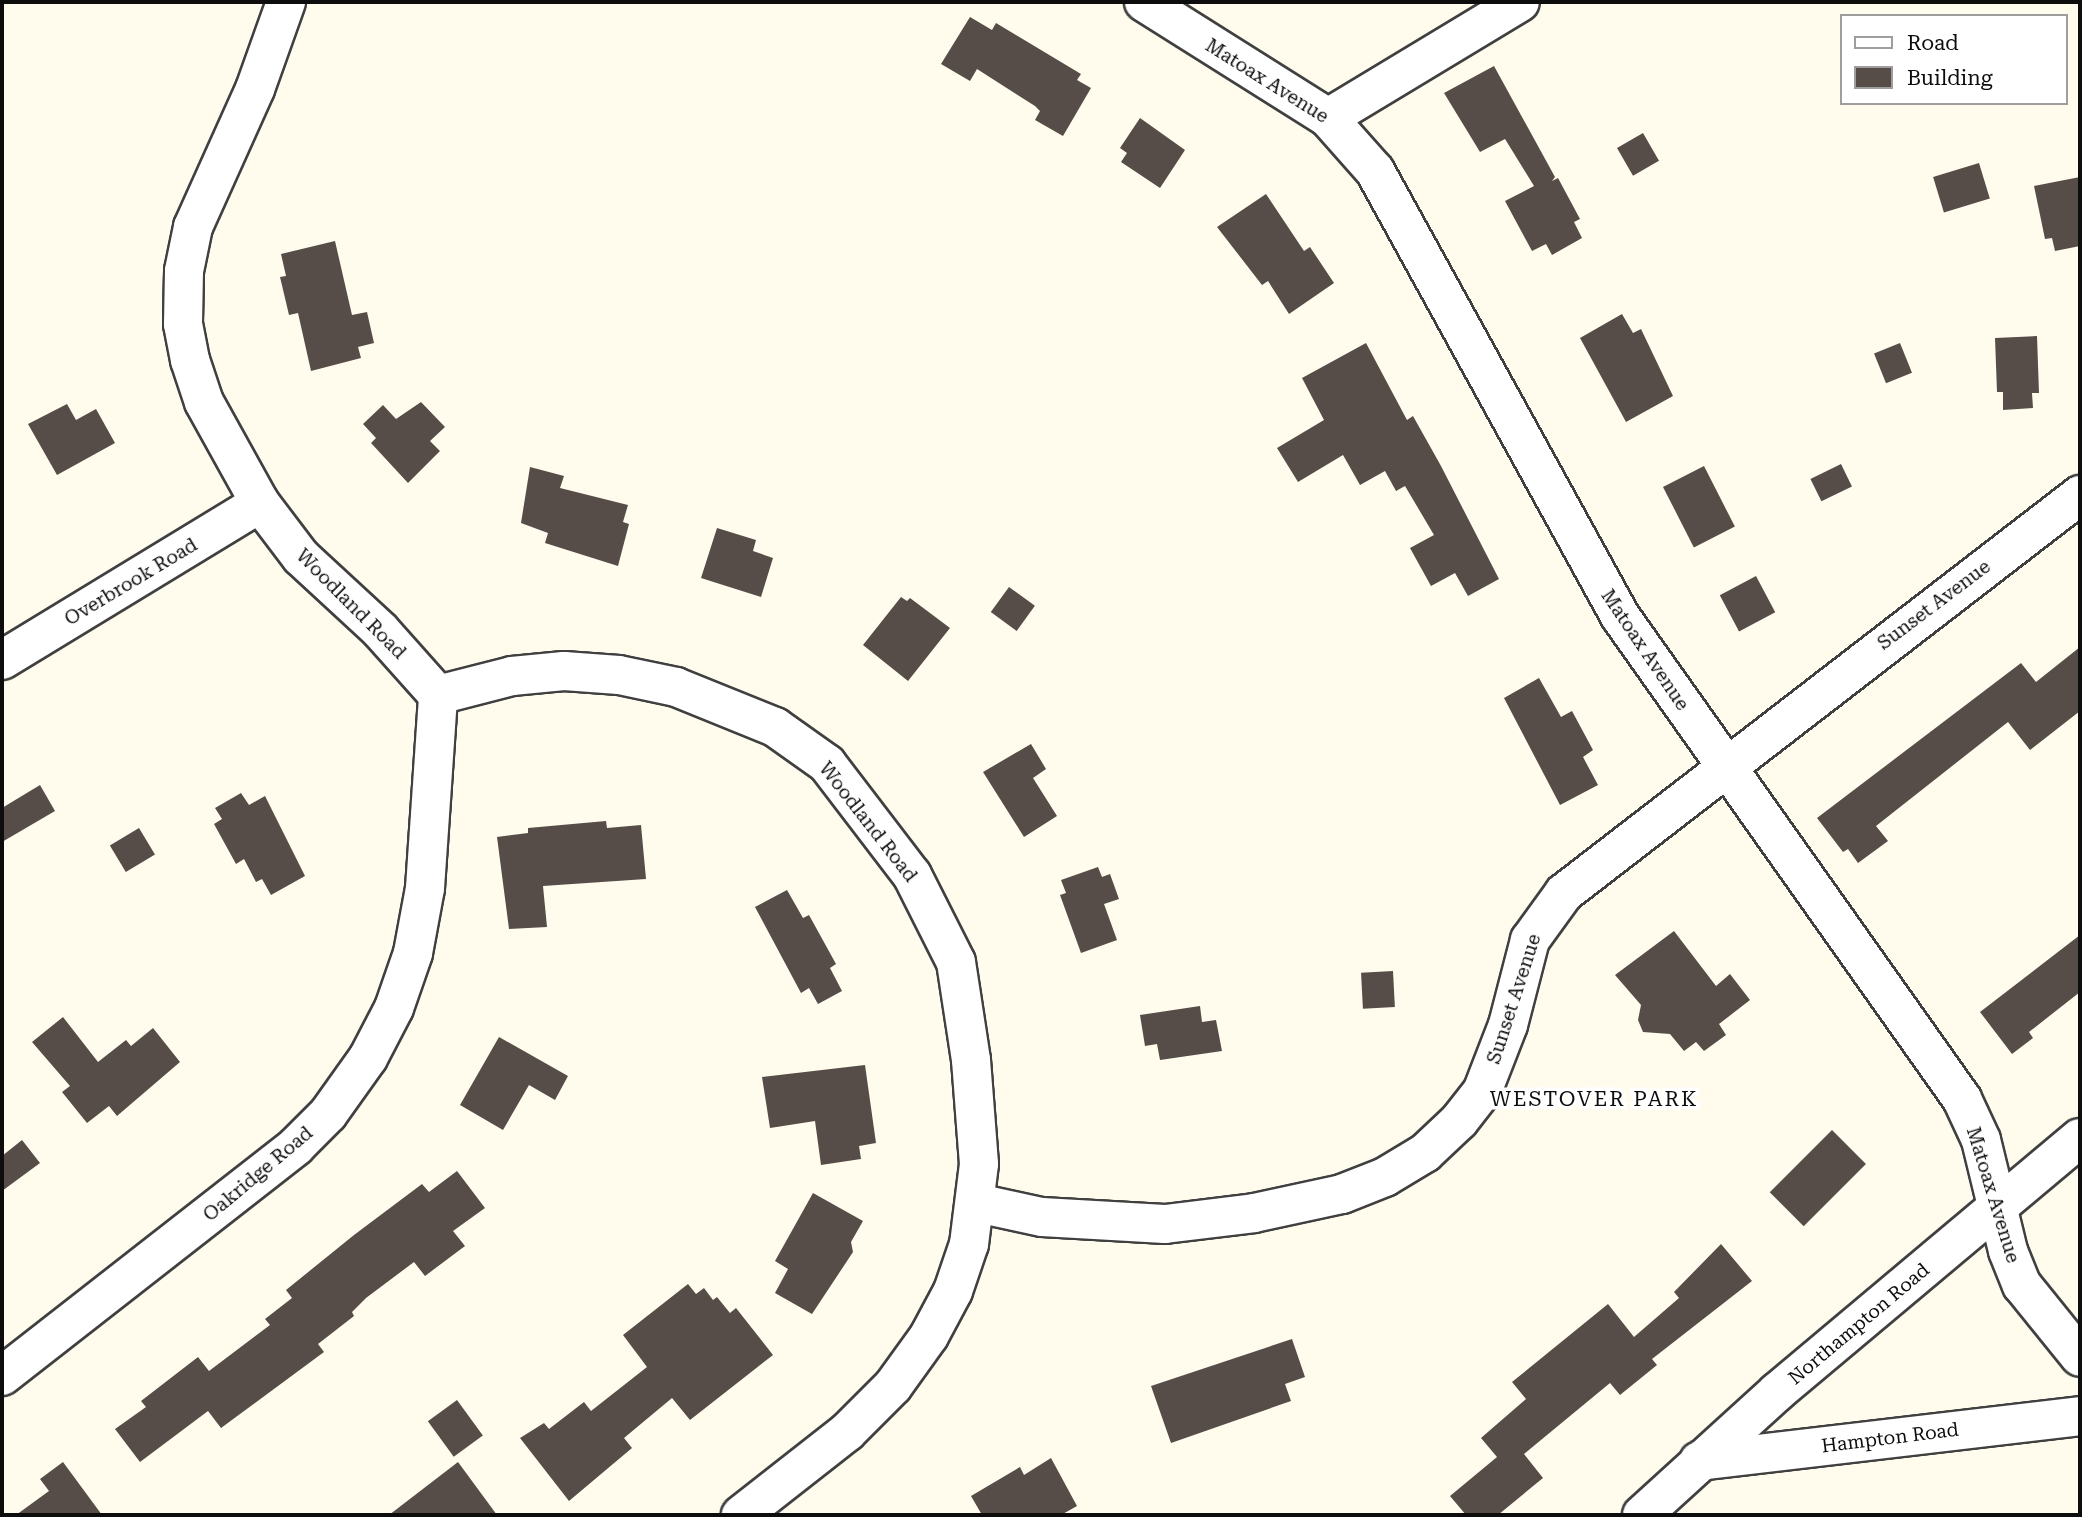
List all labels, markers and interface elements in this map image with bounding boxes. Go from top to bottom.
legend [1840,14,2068,105]
text: Road [1907,31,1959,55]
street label: Matoax Avenue [1201,34,1333,128]
text: Building [1907,66,1993,90]
street label: Overbrook Road [61,533,201,631]
street label: Woodland Road [291,544,411,664]
street label: Sunset Avenue [1873,555,1995,655]
street label: Matoax Avenue [1596,585,1694,715]
street label: Woodland Road [814,757,922,887]
street label: Sunset Avenue [1482,931,1546,1067]
district label: WESTOVER PARK [1491,1086,1697,1112]
street label: Oakridge Road [199,1122,317,1226]
street label: Matoax Avenue [1962,1124,2024,1266]
street label: Northampton Road [1784,1259,1934,1389]
street label: Hampton Road [1820,1418,1960,1458]

